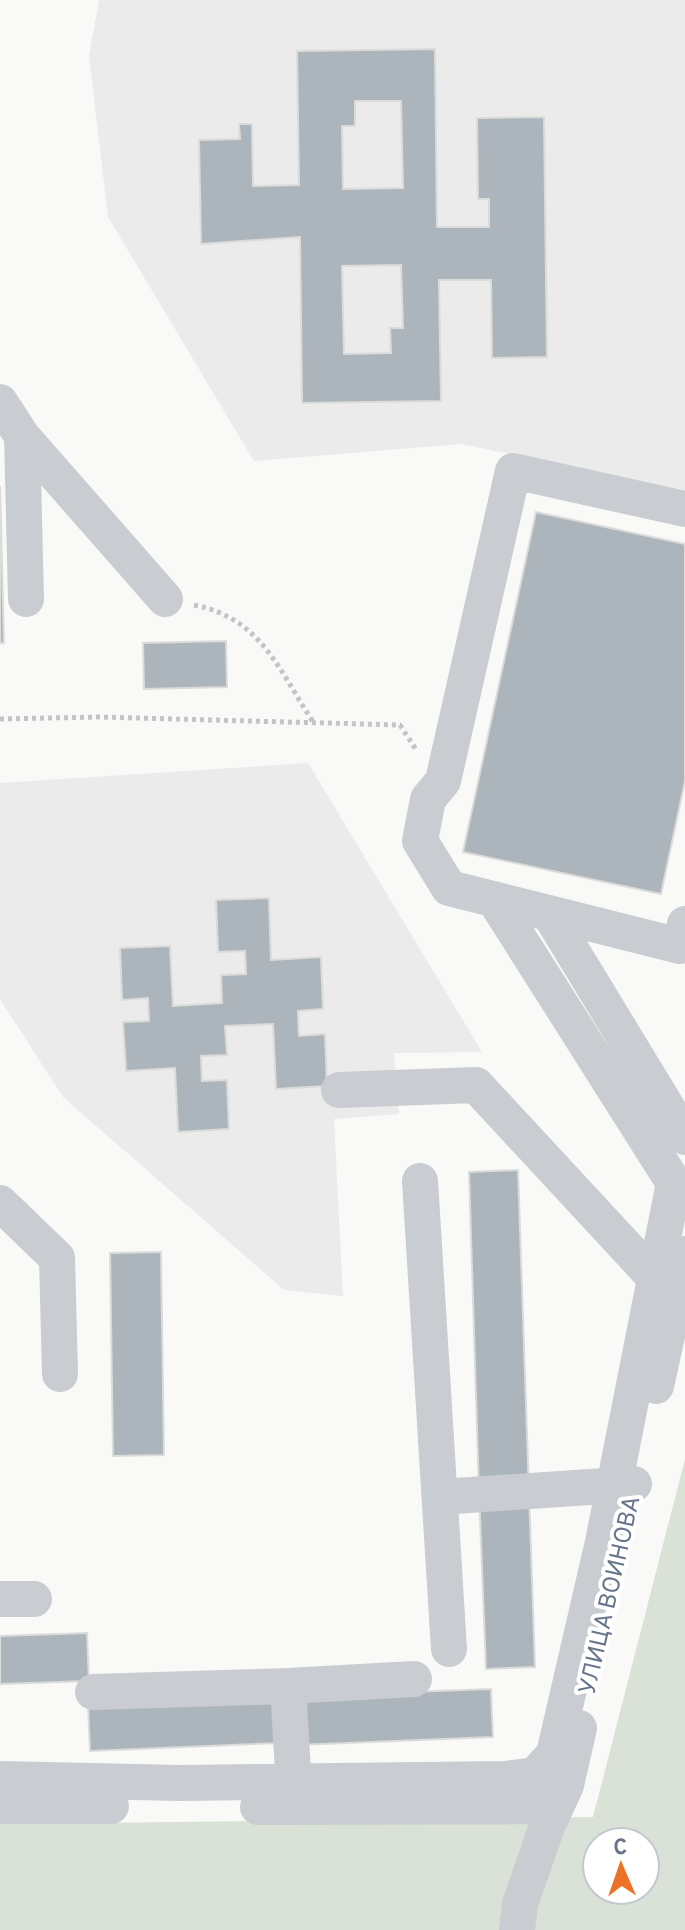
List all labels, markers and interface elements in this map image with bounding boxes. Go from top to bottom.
street label: УЛИЦА ВОИНОВА [573,1493,648,1698]
north arrow [581,1826,661,1906]
text: С [613,1835,628,1862]

